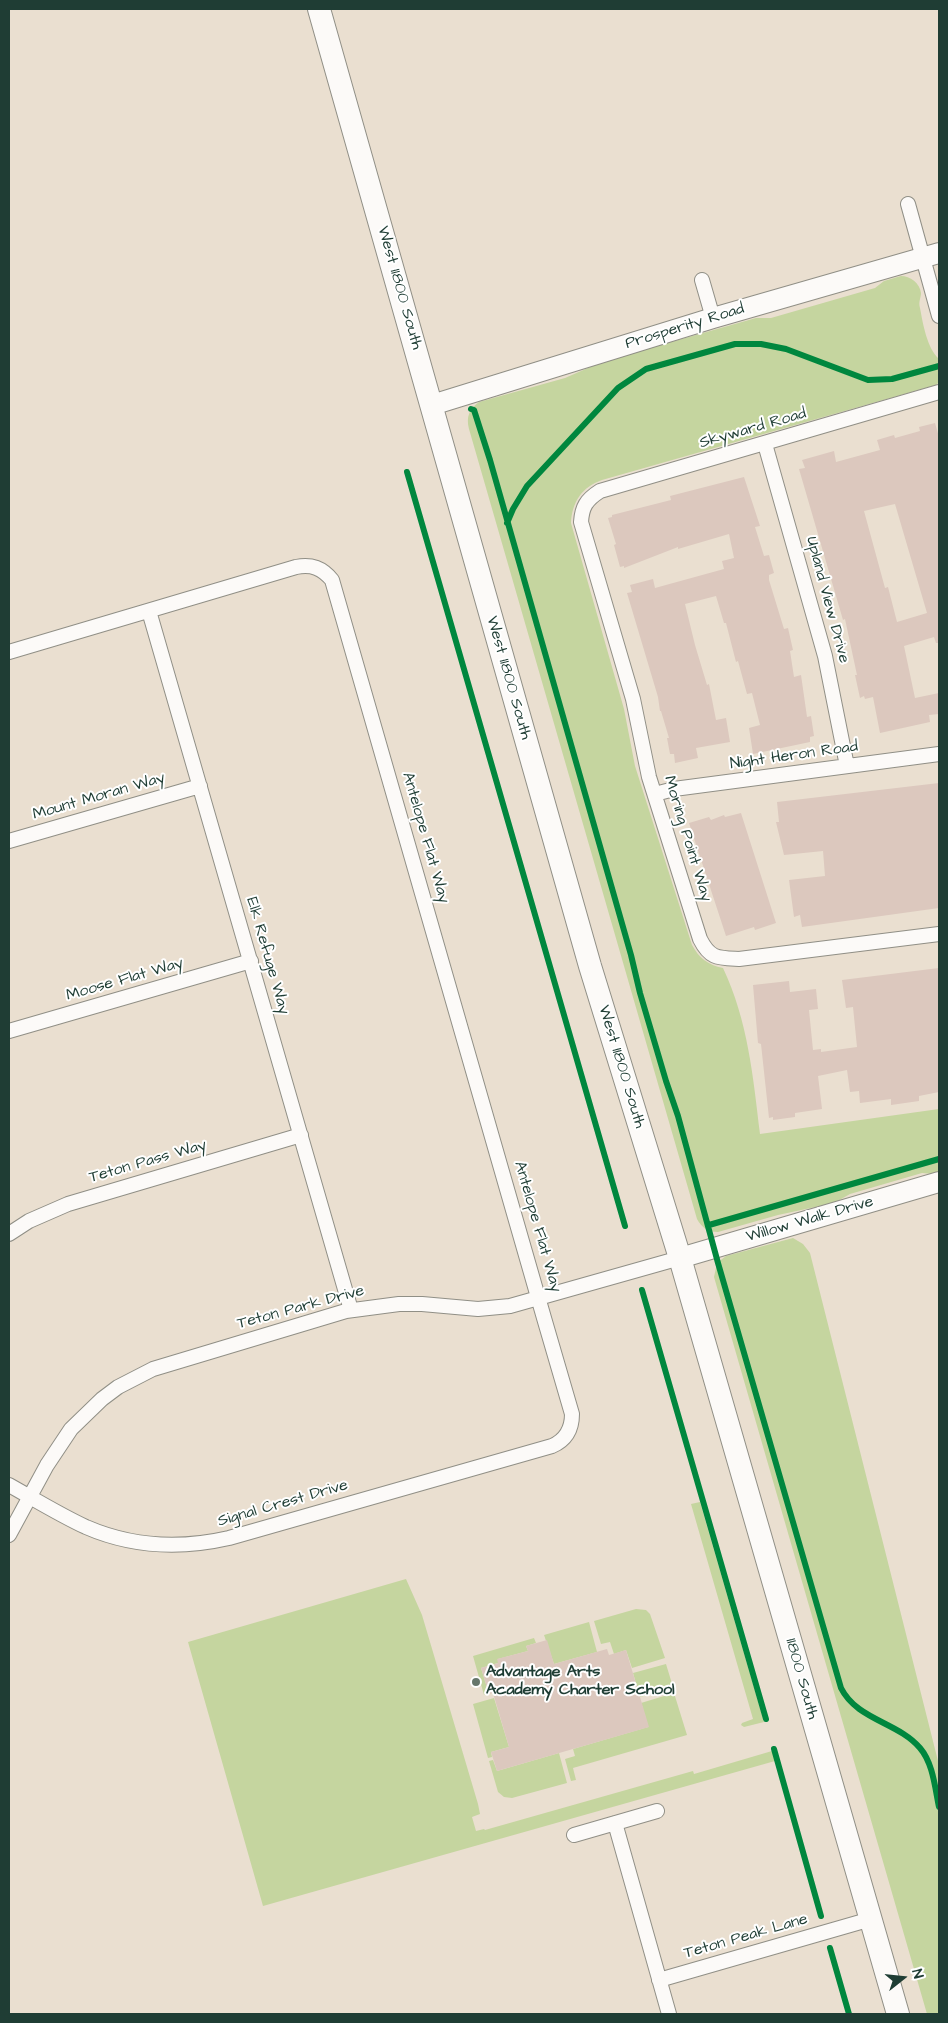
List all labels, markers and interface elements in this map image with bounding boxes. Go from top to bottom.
street label: West 11800 South [372,224,426,352]
street label: Prosperity Road [623,300,747,354]
street label: Skyward Road [697,405,809,453]
street label: Upland View Drive [801,535,853,665]
street label: West 11800 South [481,614,535,742]
street label: Night Heron Road [729,738,859,774]
street label: Mount Moran Way [31,769,167,825]
street label: Antelope Flat Way [397,770,453,906]
street label: Moring Point Way [659,774,715,904]
street label: Elk Refuge Way [241,895,293,1017]
street label: Moose Flat Way [64,954,186,1006]
street label: West 11800 South [593,1003,649,1131]
street label: Teton Pass Way [87,1136,209,1188]
street label: Antelope Flat Way [509,1159,565,1295]
street label: Willow Walk Drive [744,1193,876,1247]
street label: Teton Park Drive [235,1282,367,1334]
street label: Signal Crest Drive [216,1476,350,1532]
street label: 11800 South [780,1637,822,1721]
place label: Advantage Arts Academy Charter School [486,1663,674,1701]
marker: Advantage Arts Academy Charter School [470,1676,482,1688]
street label: Teton Peak Lane [682,1910,810,1964]
north arrow [878,1953,928,2003]
text: N [907,1967,928,1981]

